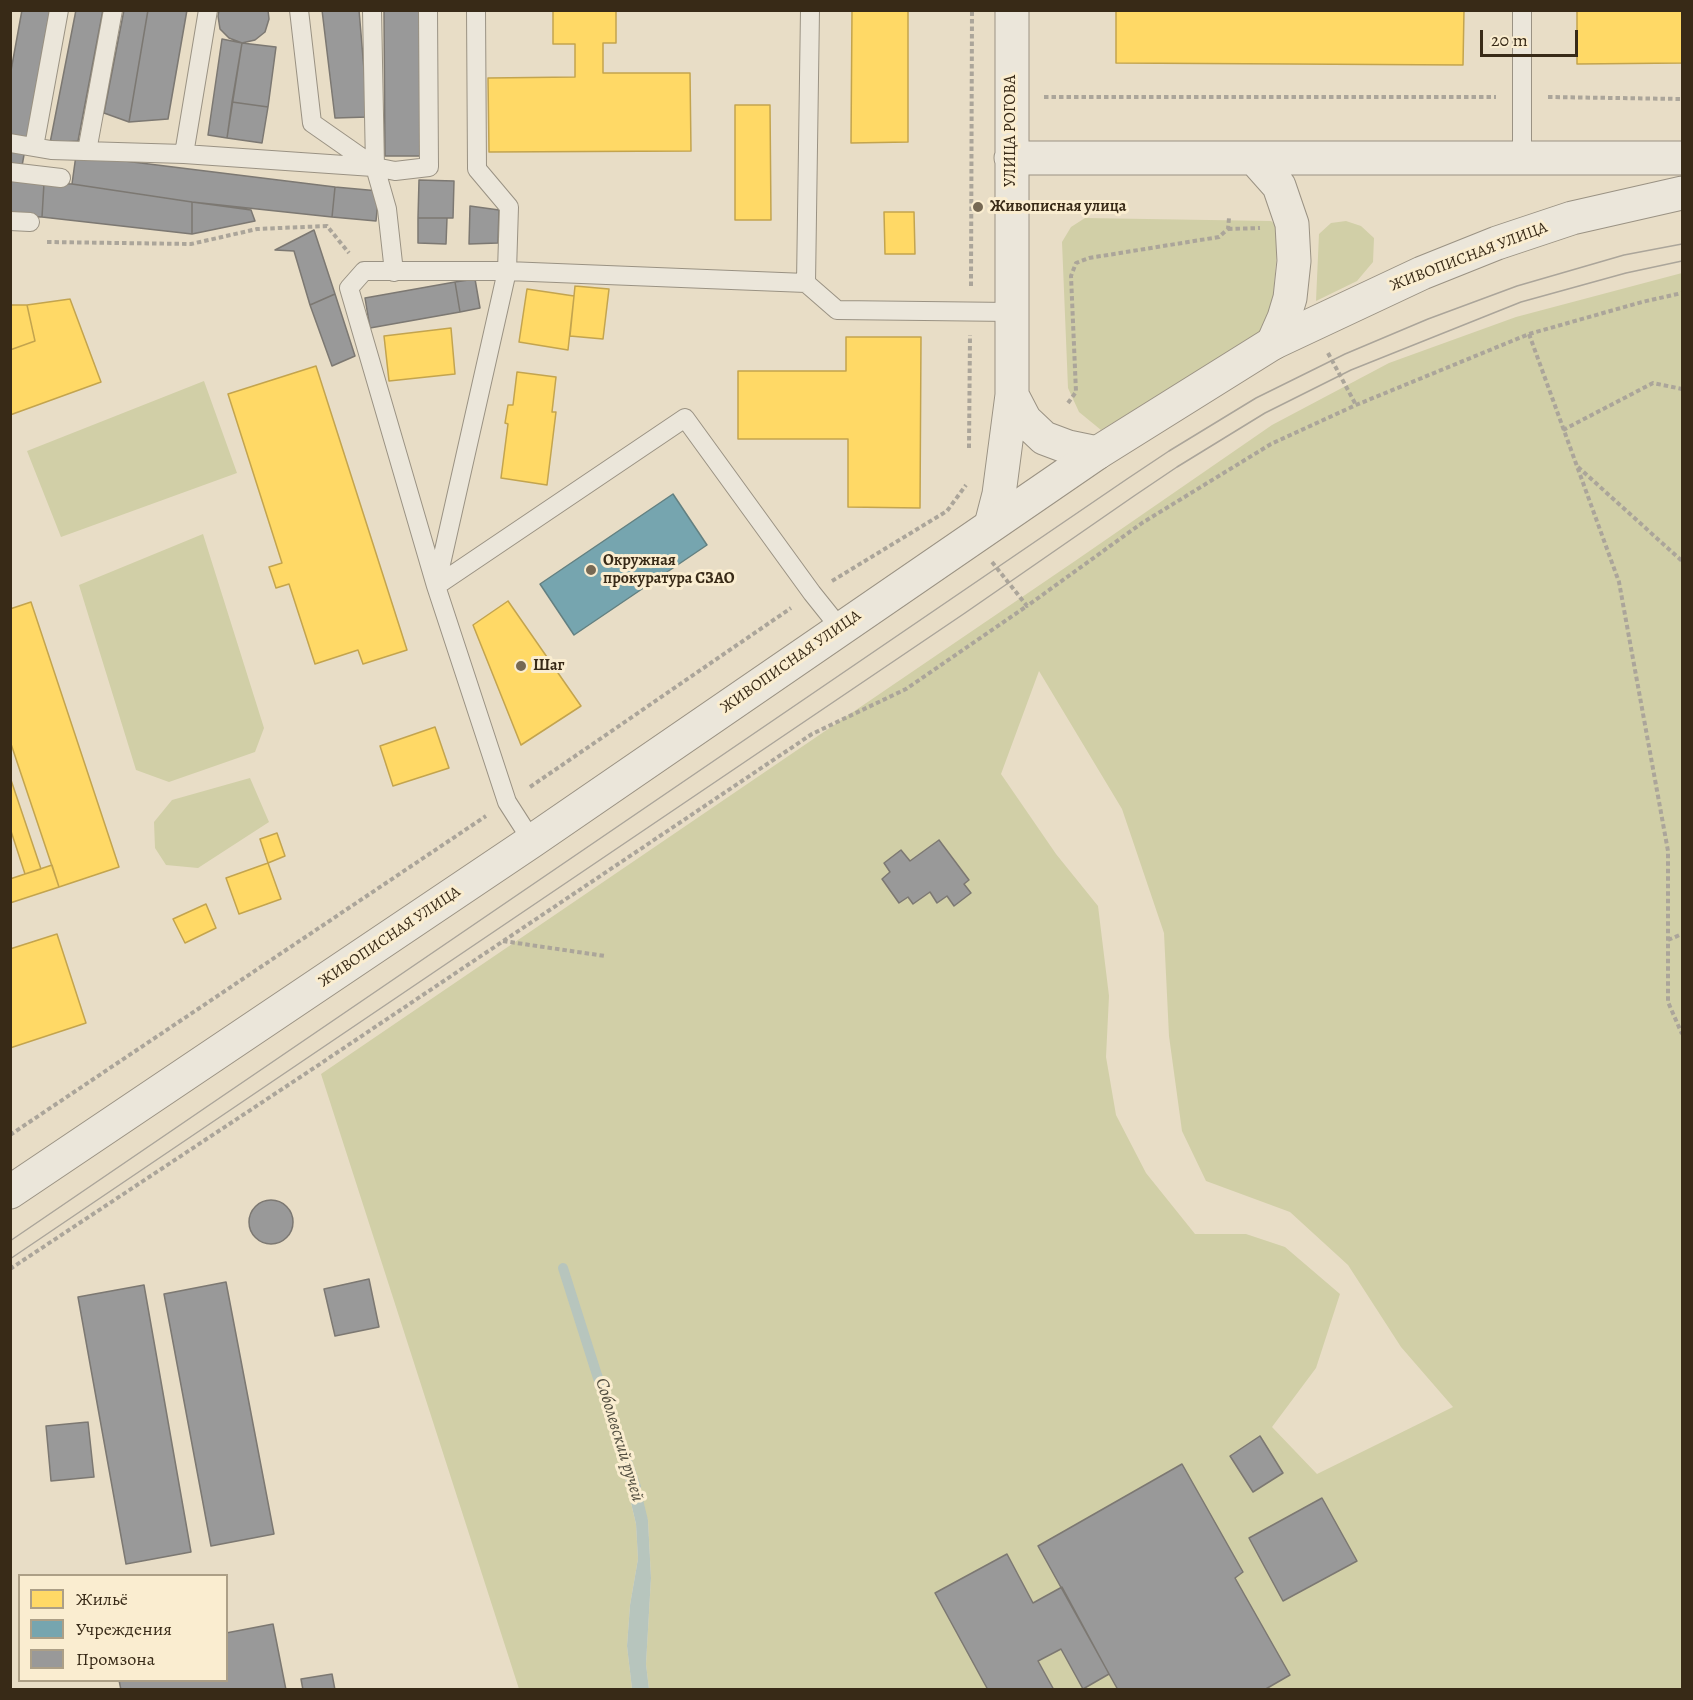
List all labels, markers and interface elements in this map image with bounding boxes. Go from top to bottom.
scale bar [1483,18,1580,56]
text: 20 m [1491,28,1528,52]
street label: УЛИЦА РОГОВА [1001,75,1021,187]
place label: Живописная улица [990,197,1126,217]
marker: Живописная улица [971,200,985,214]
street label: ЖИВОПИСНАЯ УЛИЦА [1388,218,1550,296]
place label: Окружная прокуратура СЗАО [603,551,734,589]
marker: Окружная прокуратура СЗАО [584,563,598,577]
street label: ЖИВОПИСНАЯ УЛИЦА [717,606,865,718]
place label: Шаг [533,656,565,676]
marker: Шаг [514,659,528,673]
street label: ЖИВОПИСНАЯ УЛИЦА [316,882,464,992]
water label: Соболевский ручей [590,1376,648,1504]
legend [18,1574,228,1682]
text: Жильё [76,1587,128,1611]
text: Учреждения [76,1617,172,1641]
text: Промзона [76,1647,155,1671]

